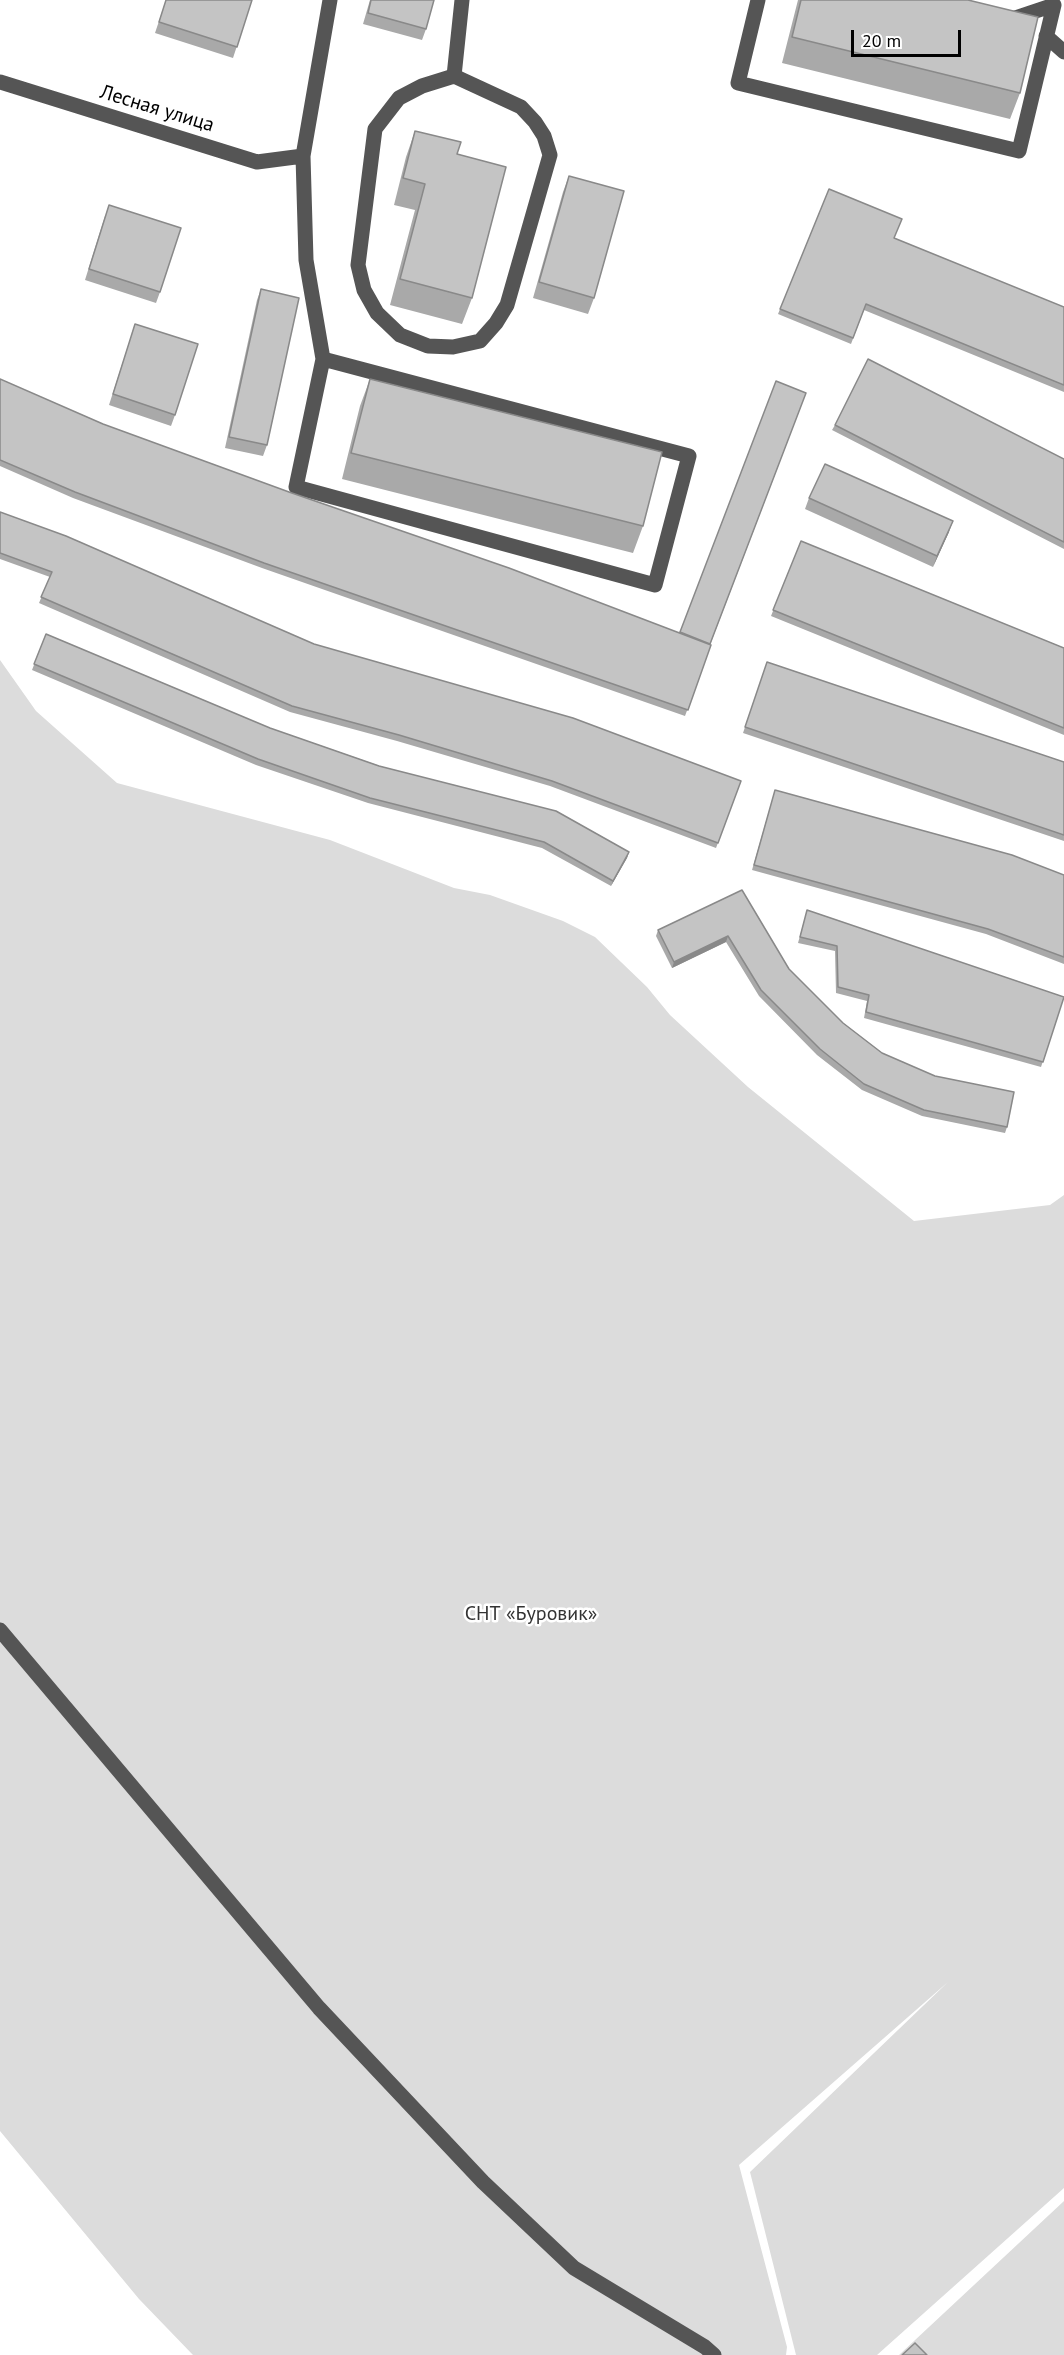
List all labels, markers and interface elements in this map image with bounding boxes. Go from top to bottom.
scale bar [854,18,964,56]
text: 20 m [862,29,901,52]
street label: Лесная улица [97,80,217,138]
park label: СНТ «Буровик» [465,1602,597,1626]

